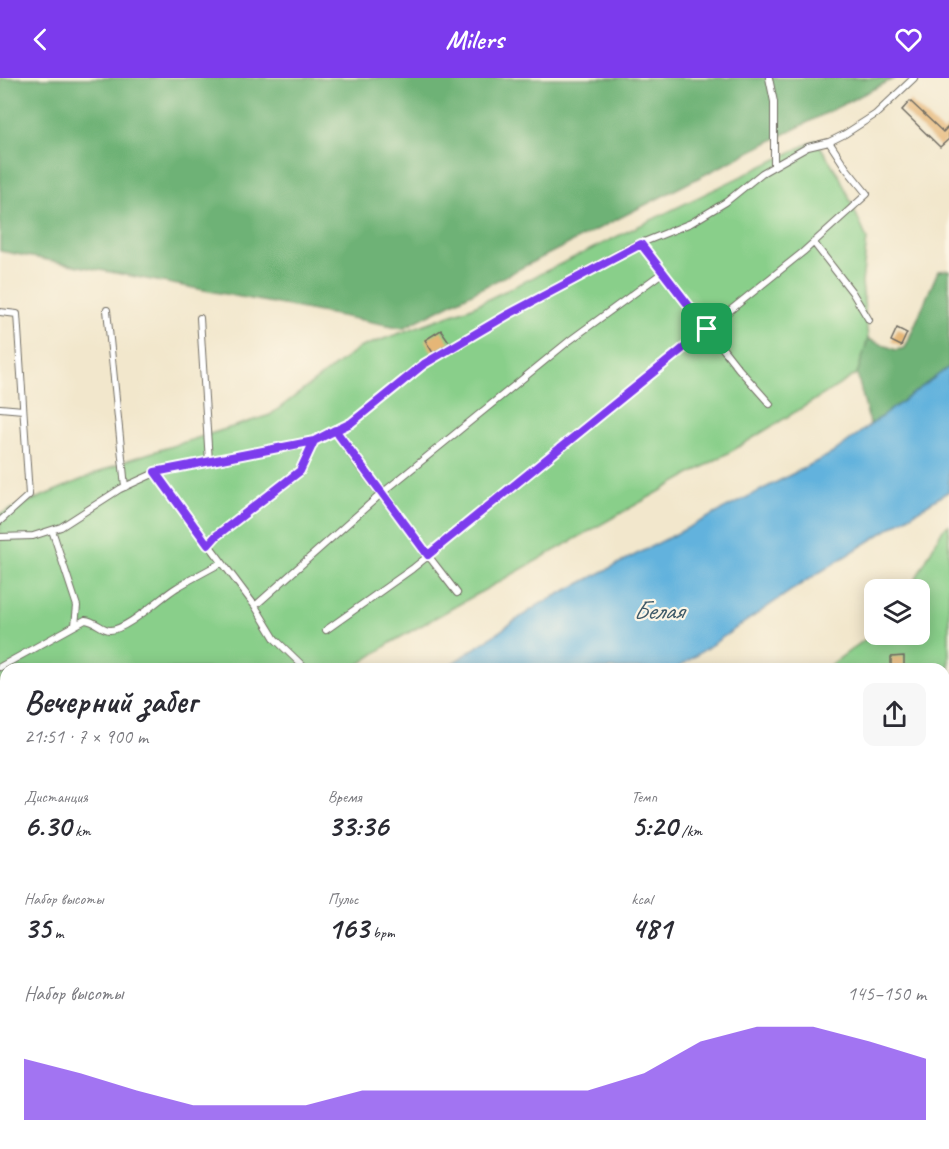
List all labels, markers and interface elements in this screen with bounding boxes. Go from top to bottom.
text: Milers [445,22,504,56]
icon: back [24,23,57,56]
icon: heart [892,23,925,56]
pin [681,303,732,354]
icon: arrive [690,312,723,345]
map controls [864,579,930,645]
button: layers [864,579,930,645]
water label: Белая [633,594,687,627]
text: Вечерний забег [24,680,197,722]
button: share [863,683,926,746]
text: 21:51 · 7 × 900 m [24,724,148,749]
text: Дистанция [24,787,88,807]
text: Время [328,787,361,807]
text: Темп [631,787,657,807]
text: 6.30 [24,807,71,845]
text: 33:36 [328,807,388,845]
text: 5:20 [631,807,677,845]
text: km [71,821,91,841]
text: /km [677,821,702,841]
text: Набор высоты [24,889,103,909]
text: Пульс [328,889,359,909]
text: kcal [631,889,652,909]
text: 35 [24,909,51,947]
text: 163 [328,909,369,947]
text: 481 [631,909,672,947]
text: m [51,923,63,943]
text: bpm [369,923,395,943]
text: Набор высоты [24,981,123,1006]
text: 145–150 m [847,981,926,1006]

